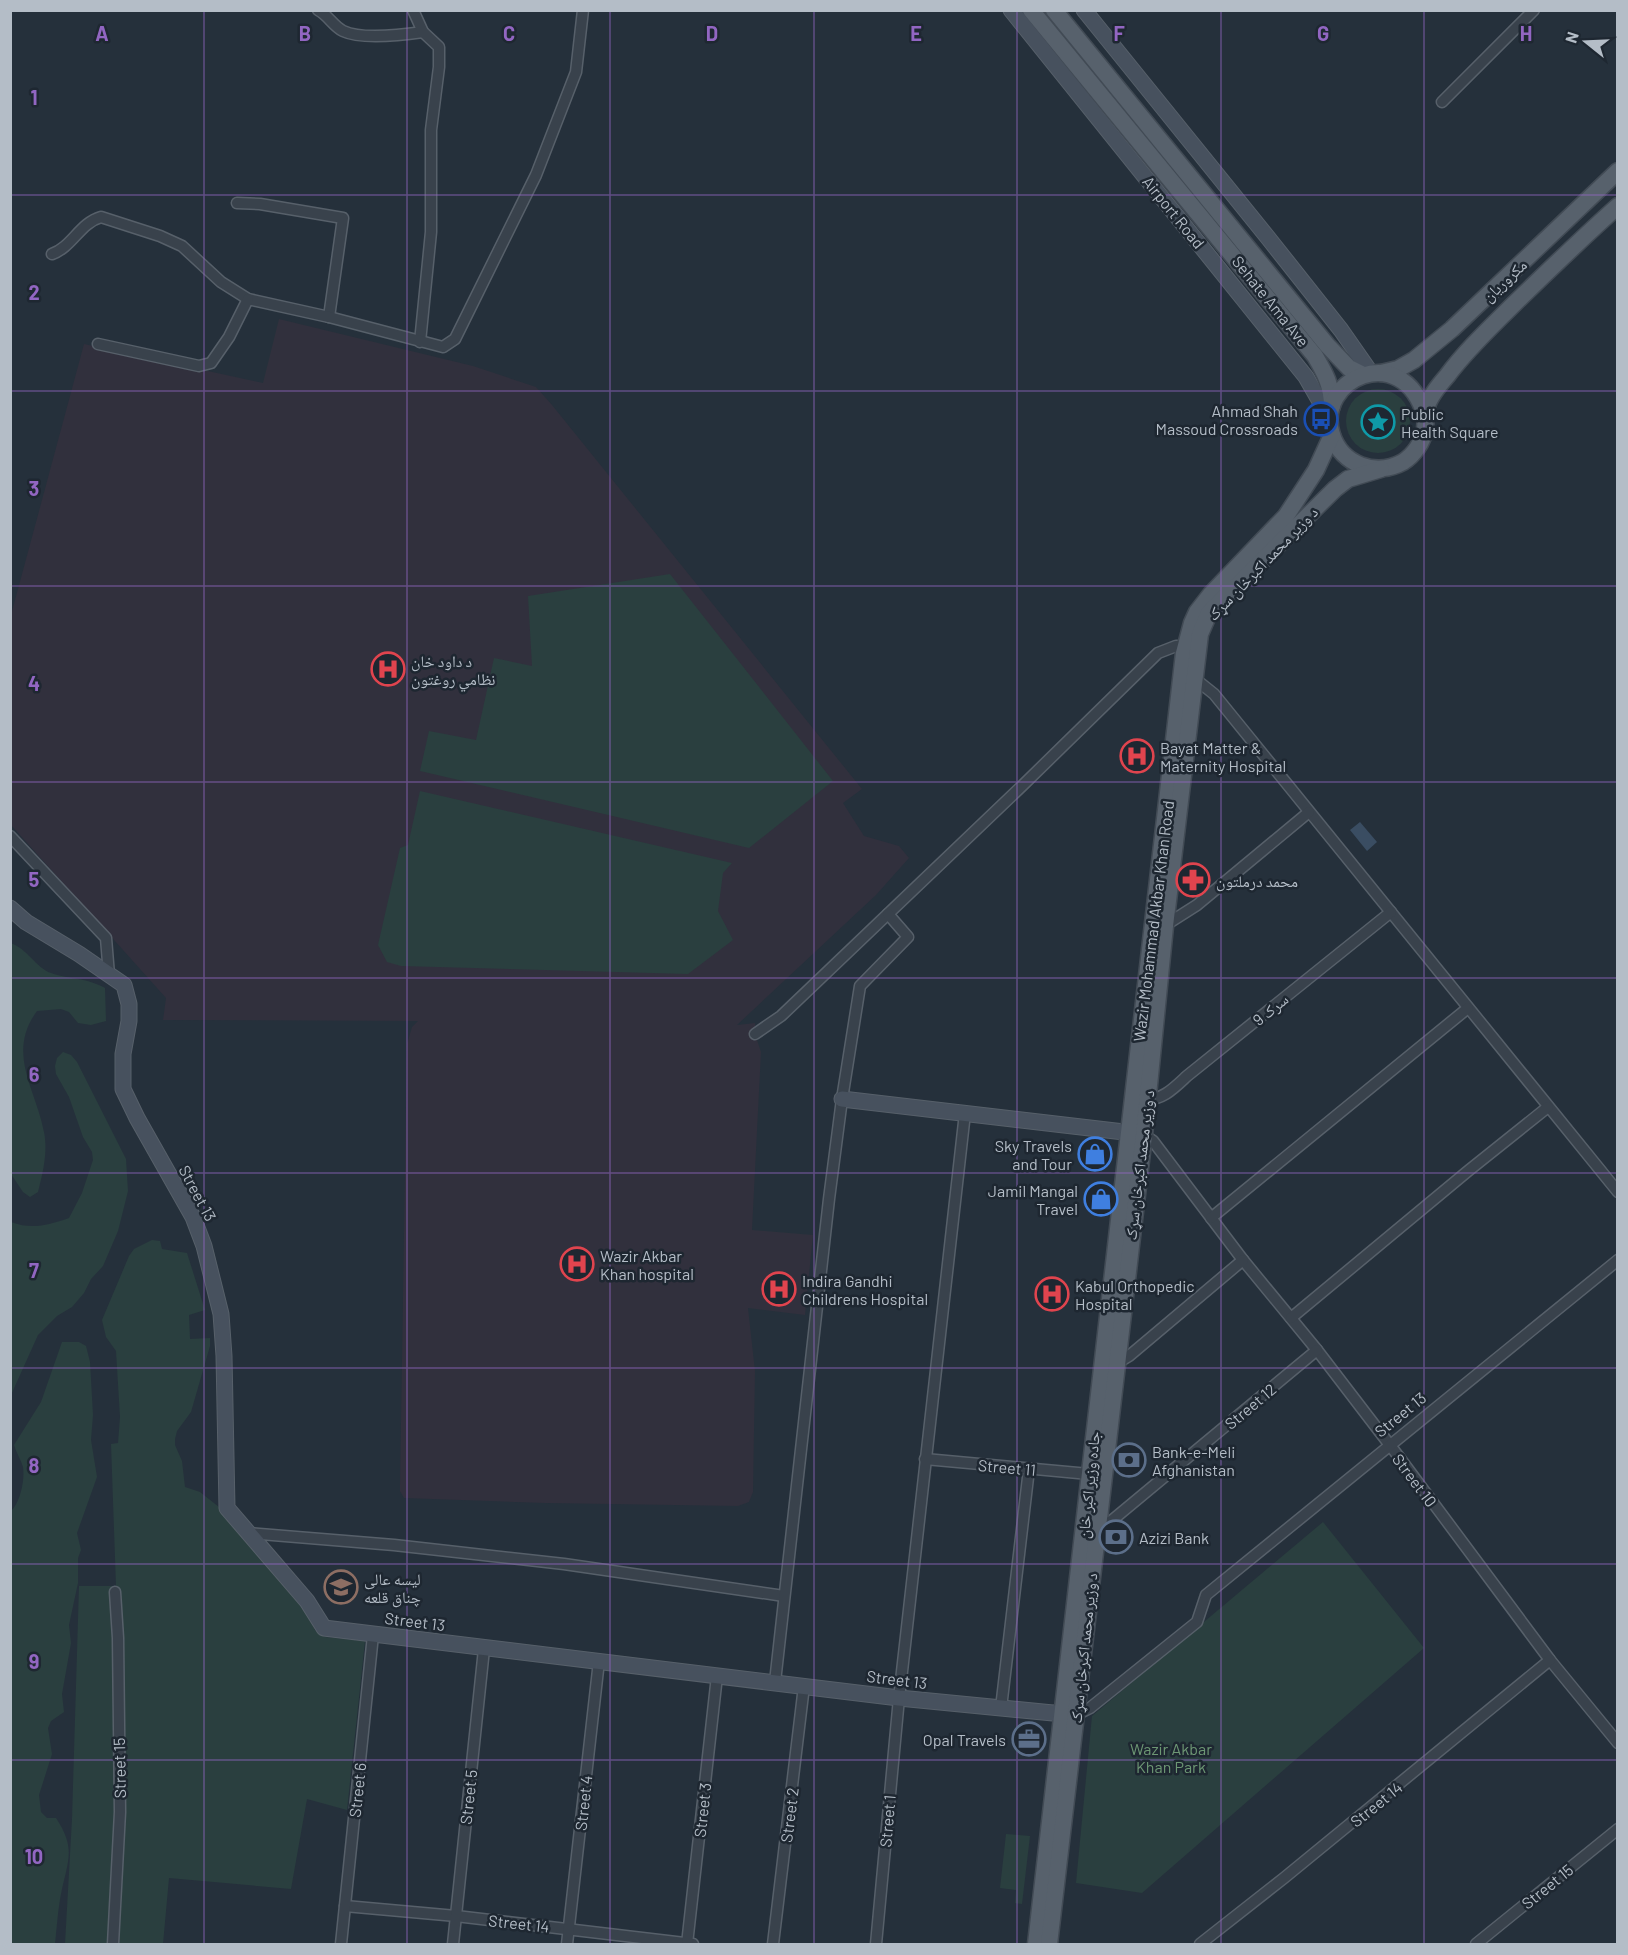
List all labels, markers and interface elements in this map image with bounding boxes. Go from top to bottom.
north arrow [1556,12,1616,72]
text: A [95,21,109,45]
text: B [299,21,311,45]
text: C [503,21,515,45]
text: D [706,21,718,45]
text: E [910,21,922,45]
text: F [1113,21,1125,45]
text: G [1317,21,1329,45]
text: H [1520,21,1532,45]
text: N [1561,29,1582,45]
text: 1 [30,85,38,109]
street label: Airport Road [1139,172,1209,252]
street label: Sehate Ama Ave [1229,252,1313,350]
street label: مکروریان [1478,255,1531,307]
text: 2 [28,280,40,304]
place label: Ahmad Shah Massoud Crossroads [1156,401,1298,438]
bus stop icon: Ahmad Shah Massoud Crossroads [1303,401,1339,437]
place icon: Public Health Square [1360,404,1396,440]
place label: Public Health Square [1401,404,1499,441]
text: 3 [29,476,39,500]
street label: د وزیر محمد اکبرخان سړک [1203,502,1323,625]
hospital icon: د داود خان نظامي روغتون [370,651,406,687]
place label: د داود خان نظامي روغتون [411,651,495,692]
text: 4 [28,671,40,695]
hospital icon: Bayat Matter & Maternity Hospital [1119,738,1155,774]
place label: Bayat Matter & Maternity Hospital [1160,738,1286,775]
street label: Wazir Mohammad Akbar Khan Road [1129,799,1177,1043]
pharmacy icon: محمد درملتون [1175,862,1211,898]
text: 5 [29,867,40,891]
place label: محمد درملتون [1216,871,1298,892]
street label: سرک 9 [1248,989,1292,1030]
text: 6 [29,1062,40,1086]
street label: د وزیر محمد اکبرخان سړک [1120,1089,1160,1241]
place label: Sky Travels and Tour [995,1136,1072,1173]
shop icon: Sky Travels and Tour [1077,1136,1113,1172]
street label: Street 13 [175,1162,221,1224]
place label: Jamil Mangal Travel [988,1181,1078,1218]
shop icon: Jamil Mangal Travel [1083,1181,1119,1217]
hospital icon: Wazir Akbar Khan hospital [559,1246,595,1282]
place label: Wazir Akbar Khan hospital [600,1246,694,1283]
text: 7 [29,1258,39,1282]
hospital icon: Indira Gandhi Childrens Hospital [761,1271,797,1307]
place label: Indira Gandhi Childrens Hospital [802,1271,928,1308]
hospital icon: Kabul Orthopedic Hospital [1034,1276,1070,1312]
place label: Kabul Orthopedic Hospital [1075,1276,1195,1313]
street label: Street 12 [1221,1379,1279,1433]
street label: Street 13 [1370,1388,1430,1440]
street label: جاده وزیر اکبر خان [1073,1430,1105,1540]
bank icon: Bank-e-Meli Afghanistan [1111,1442,1147,1478]
place label: Bank-e-Meli Afghanistan [1152,1442,1235,1479]
street label: Street 10 [1389,1450,1441,1510]
text: 8 [29,1453,40,1477]
street label: Street 11 [977,1455,1037,1479]
bank icon: Azizi Bank [1098,1519,1134,1555]
place label: Azizi Bank [1139,1528,1209,1547]
school or university icon: لیسه عالی چناق قلعه [323,1569,359,1605]
place label: لیسه عالی چناق قلعه [364,1569,421,1608]
street label: د وزیر محمد اکبرخان سړک [1066,1572,1102,1724]
street label: Street 13 [384,1608,446,1634]
text: 9 [29,1649,39,1673]
street label: Street 13 [866,1666,928,1692]
office icon: Opal Travels [1011,1721,1047,1757]
place label: Opal Travels [923,1730,1006,1749]
street label: Street 15 [109,1737,129,1799]
park label: Wazir Akbar Khan Park [1130,1739,1212,1776]
street label: Street 6 [345,1762,369,1818]
street label: Street 5 [456,1769,480,1825]
street label: Street 4 [571,1774,595,1832]
street label: Street 14 [1346,1777,1406,1831]
street label: Street 3 [690,1782,714,1838]
street label: Street 2 [776,1786,802,1844]
street label: Street 1 [875,1794,899,1848]
text: 10 [25,1844,43,1868]
street label: Street 15 [1517,1860,1577,1912]
street label: Street 14 [488,1910,550,1936]

